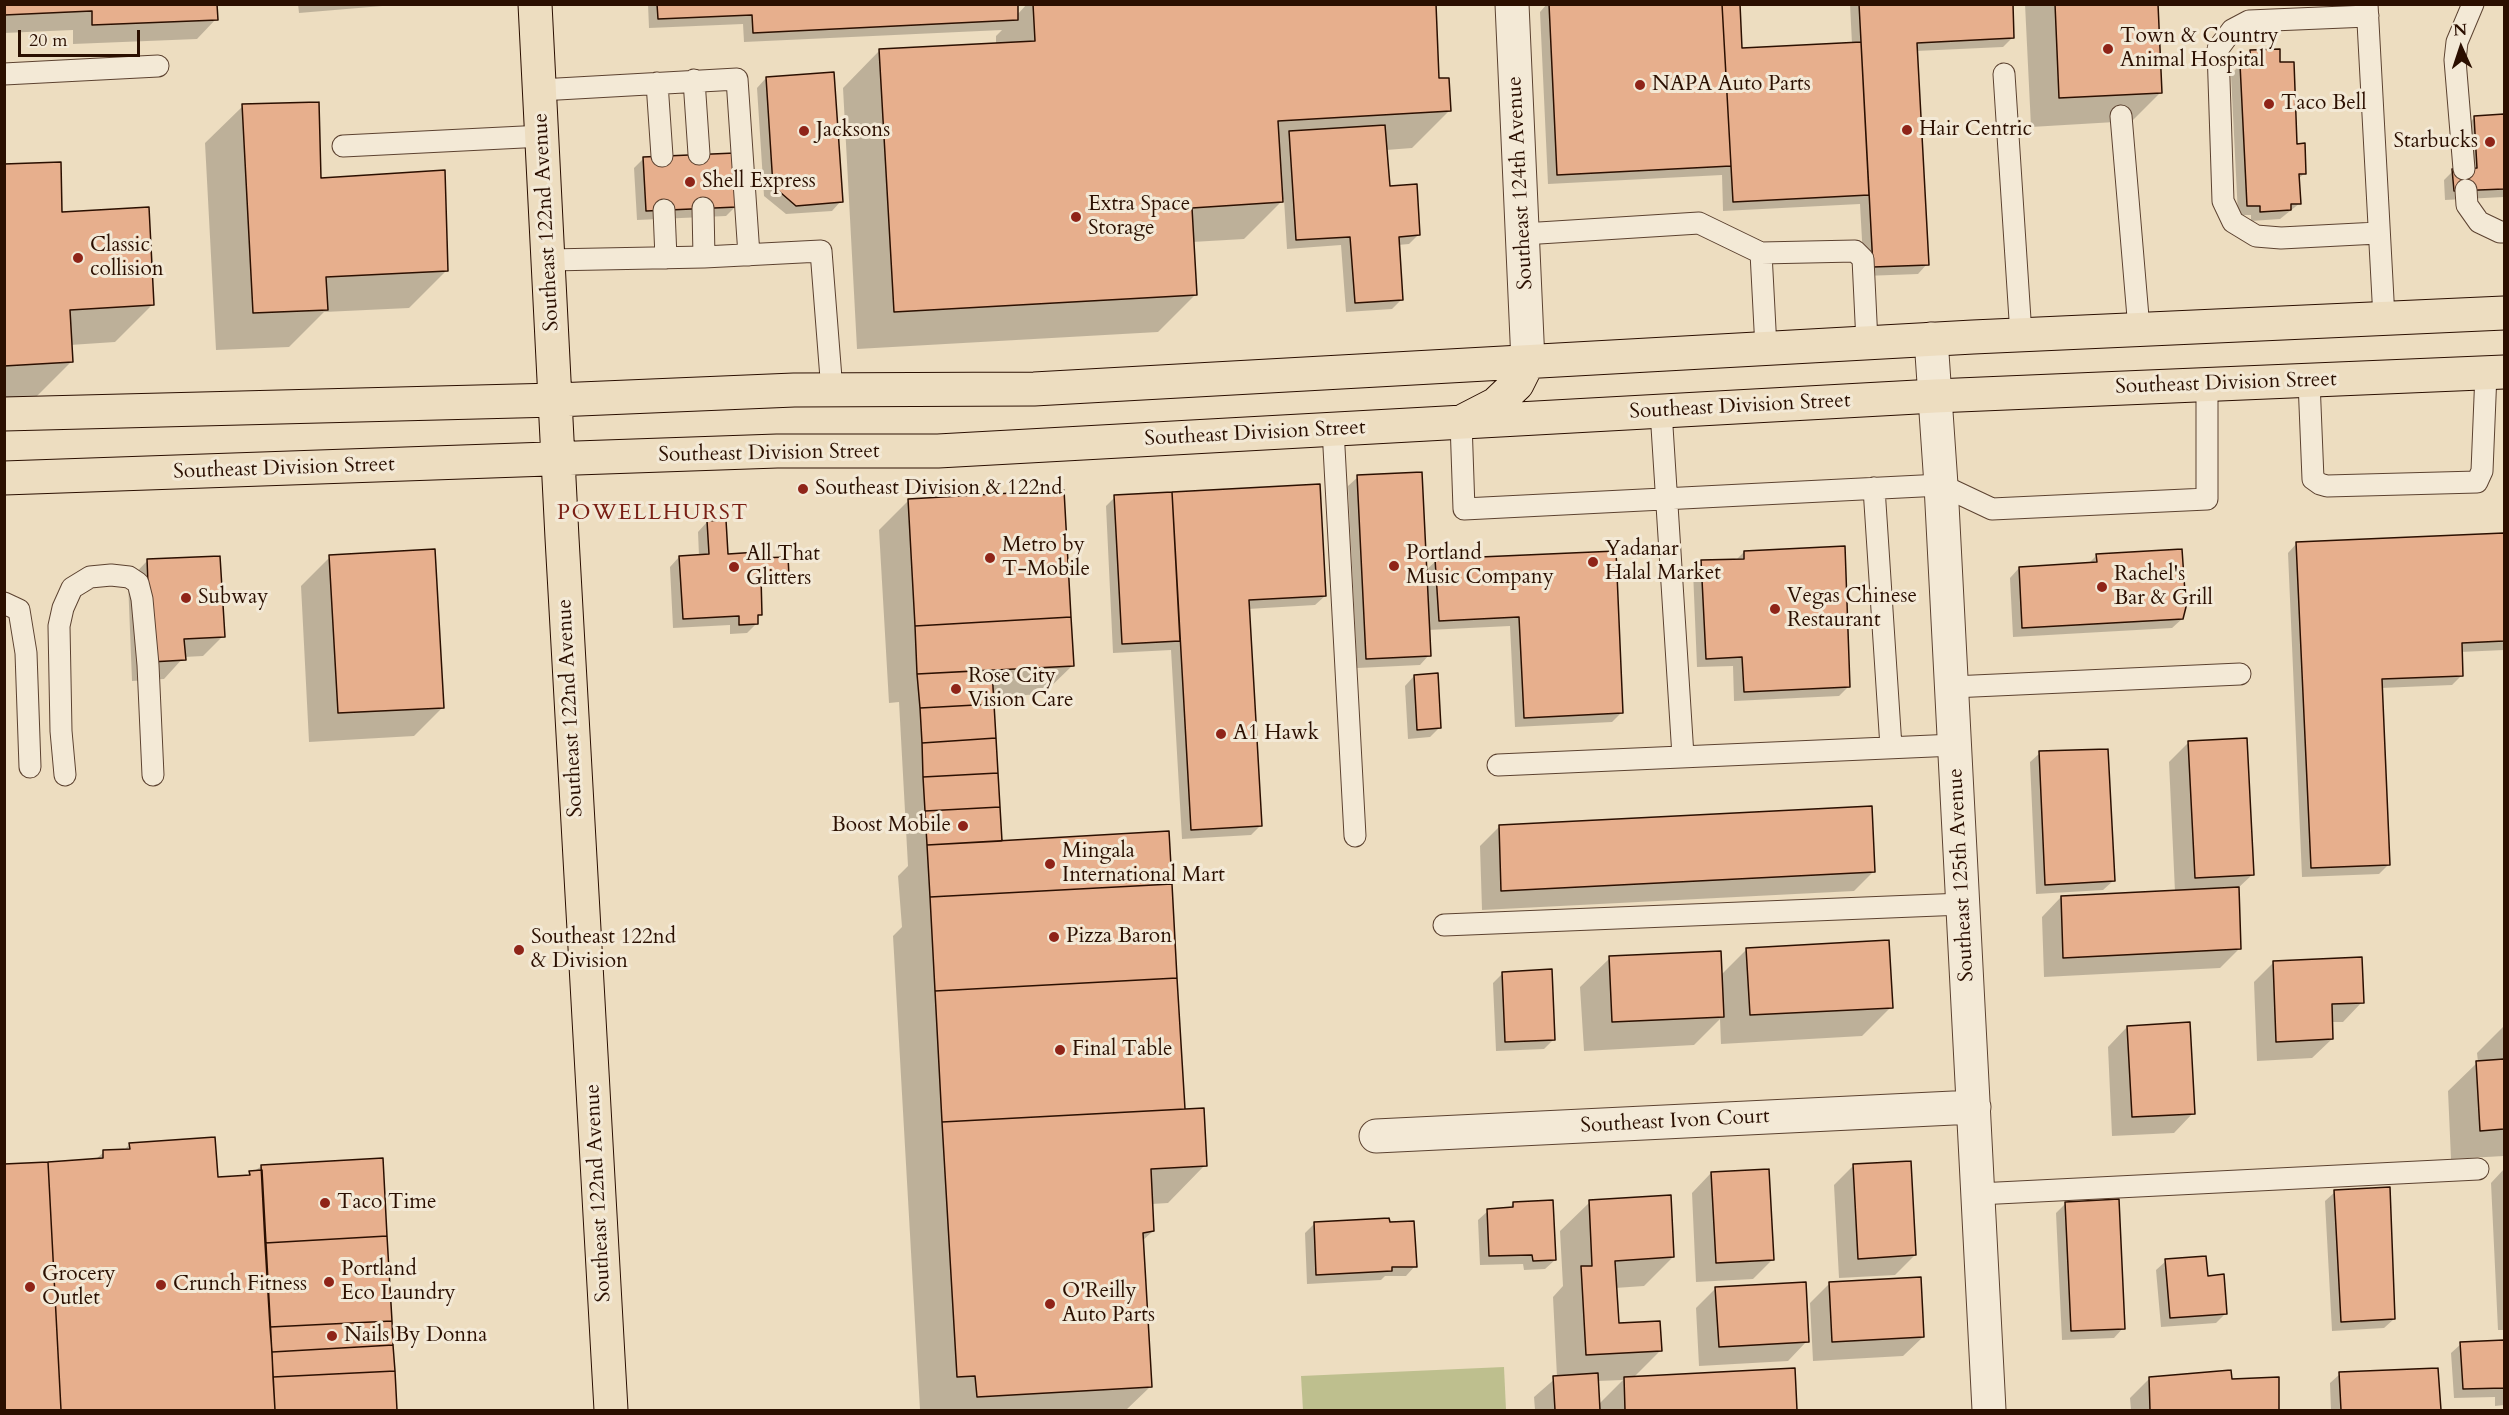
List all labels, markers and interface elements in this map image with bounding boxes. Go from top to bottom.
scale bar [21,18,142,56]
north arrow [2431,18,2491,78]
text: N [2453,19,2468,41]
place label: Town & Country Animal Hospital [2120,24,2279,74]
text: 20 m [29,28,68,53]
marker: Town & Country Animal Hospital [2101,42,2115,56]
place label: NAPA Auto Parts [1652,72,1811,98]
street label: Southeast 124th Avenue [1503,76,1539,290]
marker: NAPA Auto Parts [1633,78,1647,92]
place label: Taco Bell [2281,91,2367,117]
marker: Taco Bell [2262,97,2276,111]
street label: Southeast 122nd Avenue [529,112,565,332]
place label: Hair Centric [1919,117,2032,143]
place label: Jacksons [816,118,890,144]
marker: Hair Centric [1900,123,1914,137]
marker: Jacksons [797,124,811,138]
place label: Starbucks [2393,129,2478,155]
marker: Starbucks [2483,135,2497,149]
place label: Shell Express [702,169,816,195]
marker: Shell Express [683,175,697,189]
place label: Extra Space Storage [1088,192,1190,242]
marker: Extra Space Storage [1069,210,1083,224]
place label: Classic collision [90,233,164,283]
marker: Classic collision [71,251,85,265]
street label: Southeast Division Street [2115,368,2337,400]
street label: Southeast Division Street [1629,389,1851,425]
street label: Southeast Division Street [1144,416,1366,452]
street label: Southeast Division Street [658,439,880,469]
street label: Southeast Division Street [173,453,395,485]
place label: Southeast Division & 122nd [815,476,1062,502]
marker: Southeast Division & 122nd [796,482,810,496]
district label: POWELLHURST [557,501,749,527]
place label: Metro by T-Mobile [1002,533,1090,583]
place label: Yadanar Halal Market [1605,537,1721,587]
place label: Portland Music Company [1406,541,1554,591]
place label: All That Glitters [746,542,820,592]
marker: Metro by T-Mobile [983,551,997,565]
marker: Yadanar Halal Market [1586,555,1600,569]
marker: Portland Music Company [1387,559,1401,573]
marker: All That Glitters [727,560,741,574]
place label: Rachel's Bar & Grill [2114,562,2213,612]
marker: Rachel's Bar & Grill [2095,580,2109,594]
place label: Vegas Chinese Restaurant [1787,584,1917,634]
place label: Subway [198,585,268,611]
marker: Subway [179,591,193,605]
street label: Southeast 122nd Avenue [553,598,589,818]
marker: Vegas Chinese Restaurant [1768,602,1782,616]
place label: Rose City Vision Care [968,664,1074,714]
marker: Rose City Vision Care [949,682,963,696]
place label: A1 Hawk [1233,721,1319,747]
marker: A1 Hawk [1214,727,1228,741]
street label: Southeast 125th Avenue [1944,768,1980,982]
place label: Boost Mobile [832,813,951,839]
marker: Boost Mobile [956,819,970,833]
place label: Mingala International Mart [1062,839,1225,889]
marker: Mingala International Mart [1043,857,1057,871]
place label: Pizza Baron [1066,924,1172,950]
place label: Southeast 122nd & Division [531,925,676,975]
marker: Pizza Baron [1047,930,1061,944]
marker: Southeast 122nd & Division [512,943,526,957]
place label: Final Table [1072,1037,1172,1063]
marker: Final Table [1053,1043,1067,1057]
street label: Southeast 122nd Avenue [581,1083,617,1303]
street label: Southeast Ivon Court [1580,1104,1770,1140]
place label: Taco Time [337,1190,437,1216]
marker: Taco Time [318,1196,332,1210]
place label: Portland Eco Laundry [341,1257,456,1307]
place label: Grocery Outlet [42,1262,116,1312]
place label: Crunch Fitness [173,1272,307,1298]
marker: Portland Eco Laundry [322,1275,336,1289]
marker: Crunch Fitness [154,1278,168,1292]
place label: O'Reilly Auto Parts [1062,1279,1155,1329]
marker: Grocery Outlet [23,1280,37,1294]
marker: O'Reilly Auto Parts [1043,1297,1057,1311]
place label: Nails By Donna [344,1323,487,1349]
marker: Nails By Donna [325,1329,339,1343]

